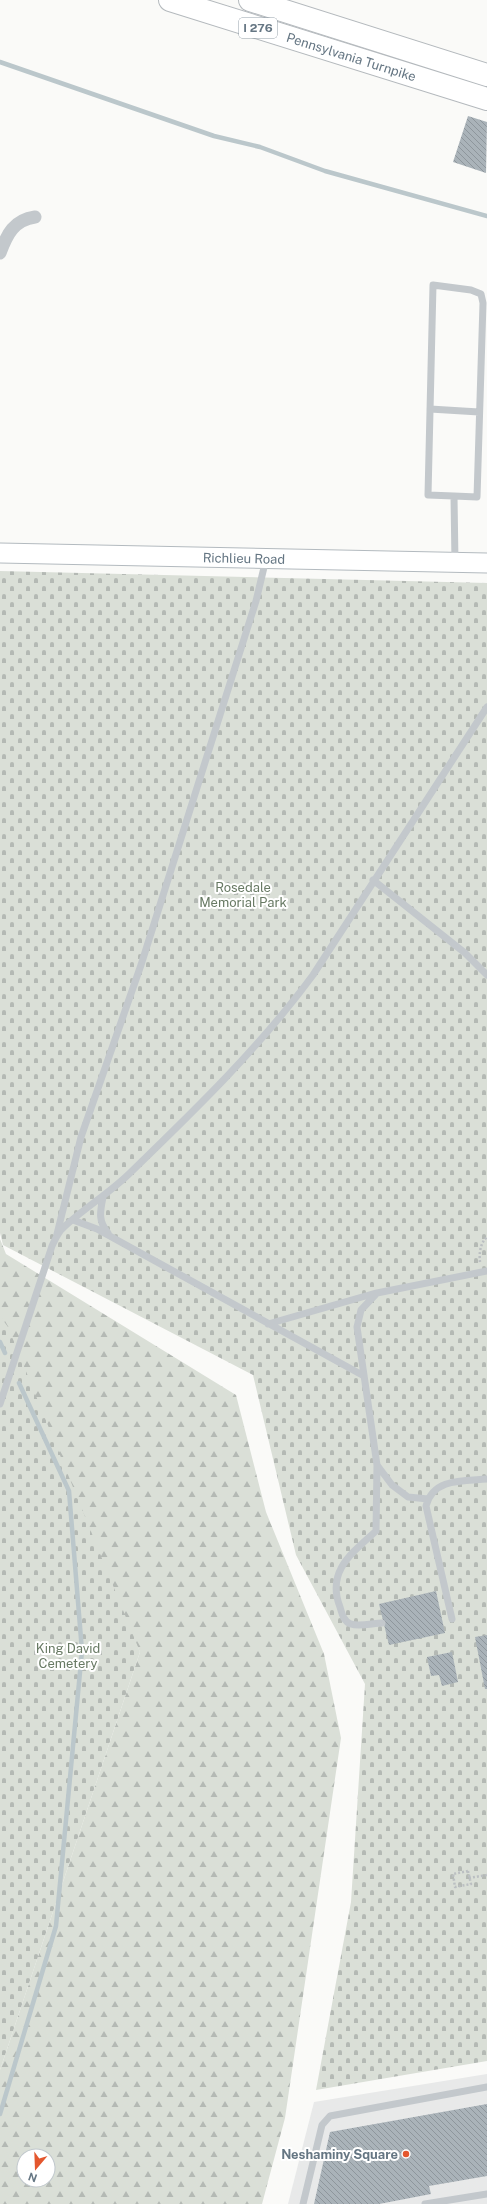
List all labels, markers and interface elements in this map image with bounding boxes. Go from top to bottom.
road number: I 276 [239,18,277,38]
street label: Pennsylvania Turnpike [284,30,418,84]
street label: Richlieu Road [203,550,285,567]
park label: Rosedale Memorial Park [199,880,287,910]
park label: King David Cemetery [36,1641,100,1671]
place label: Neshaminy Square [281,2147,398,2162]
north arrow [16,2148,56,2188]
marker: Neshaminy Square [401,2149,411,2159]
text: N [27,2170,39,2185]

